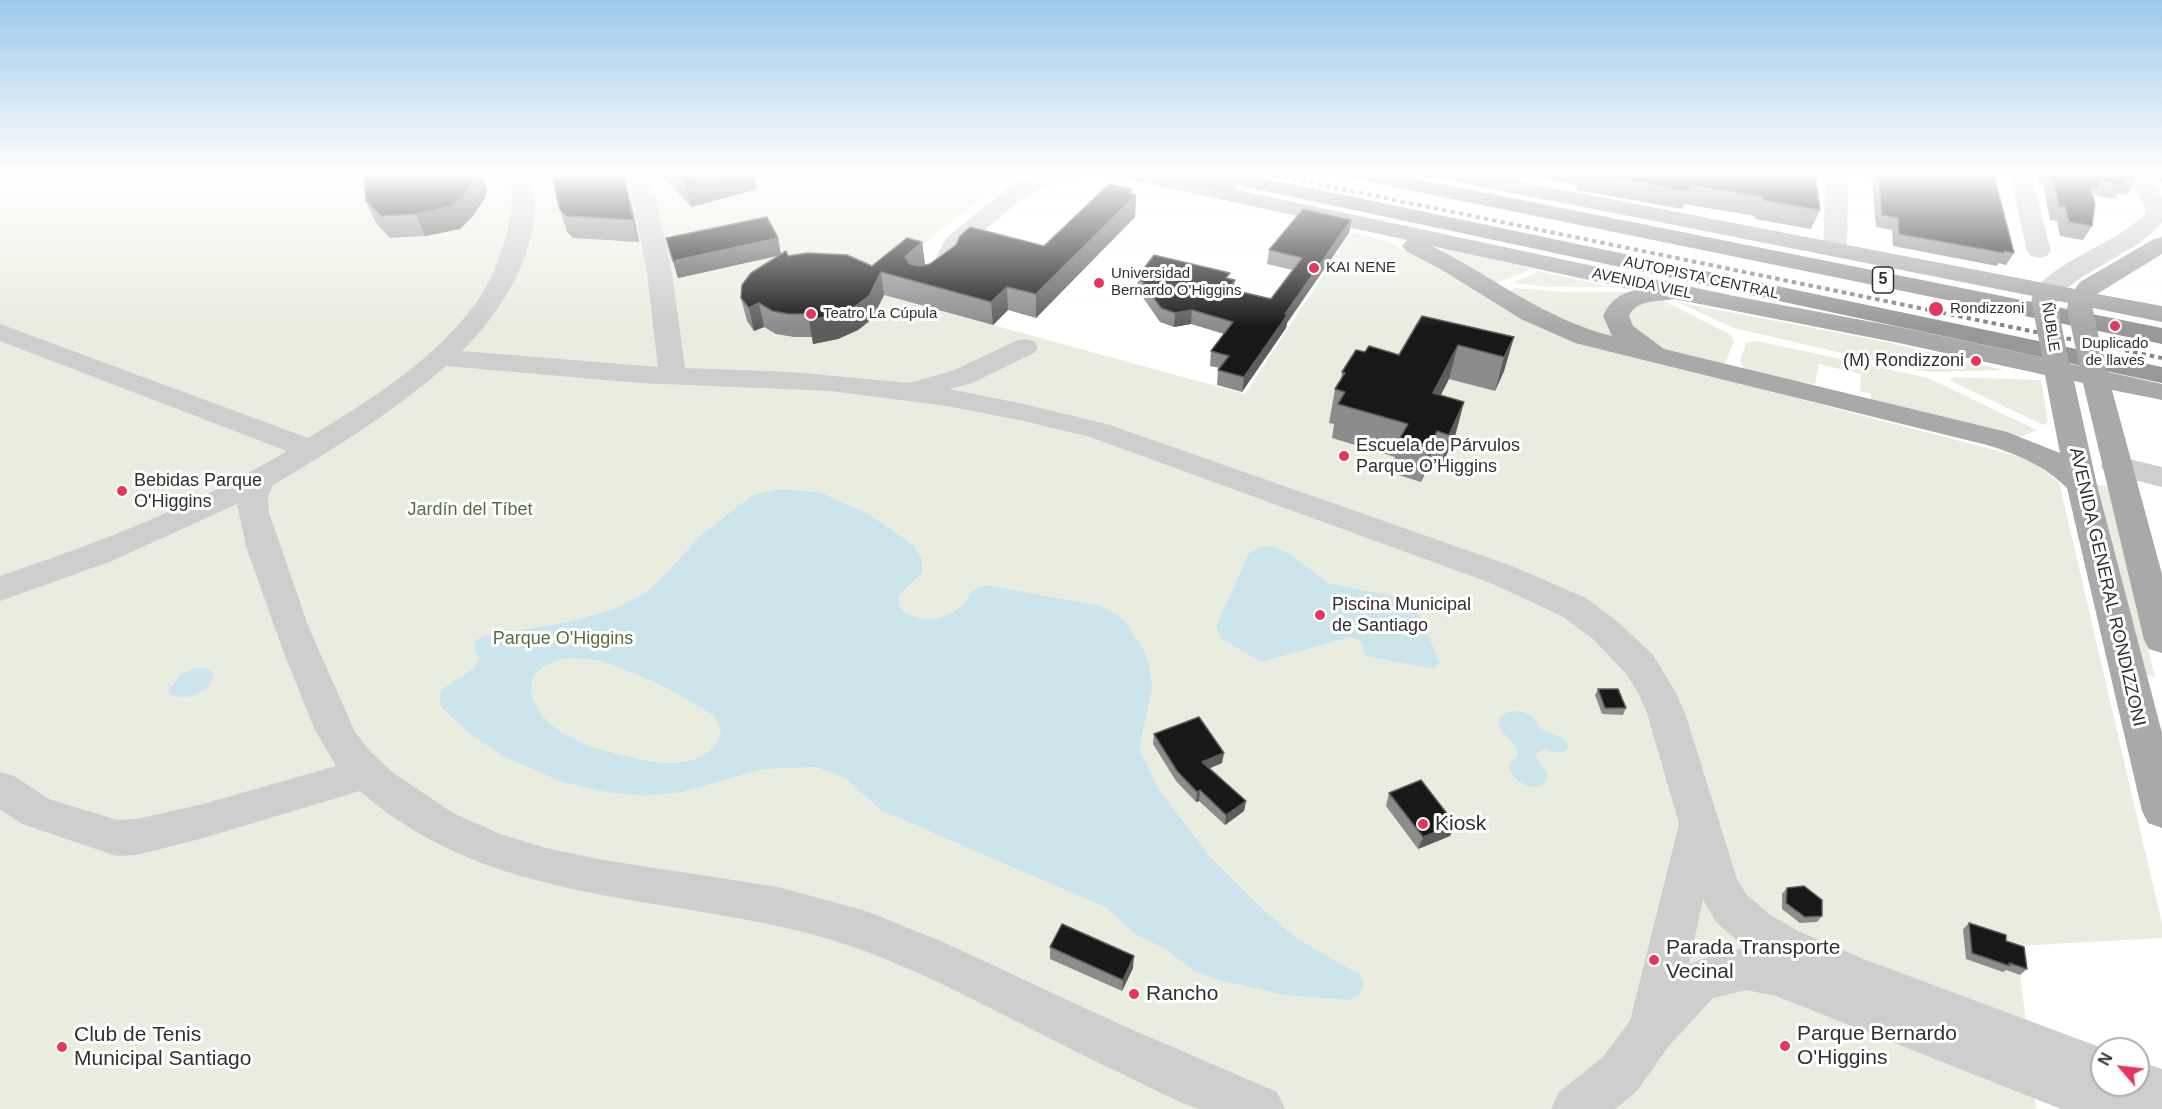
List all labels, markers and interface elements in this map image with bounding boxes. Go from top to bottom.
street label: AUTOPISTA CENTRAL [1622,253,1780,303]
place label: KAI NENE [1326,259,1396,277]
marker: KAI NENE [1307,261,1321,275]
place label: Universidad Bernardo O'Higgins [1111,265,1241,300]
street label: AVENIDA VIEL [1591,265,1693,303]
road number: 5 [1872,267,1894,293]
marker: Universidad Bernardo O'Higgins [1092,276,1106,290]
marker: Rondizzoni [1927,300,1945,318]
place label: Rondizzoni [1950,300,2024,318]
street label: ÑUBLE [2037,301,2063,353]
place label: Teatro La Cúpula [823,305,937,323]
marker: Teatro La Cúpula [804,307,818,321]
marker: Duplicado de llaves [2108,319,2122,333]
place label: Duplicado de llaves [2082,335,2148,370]
place label: (M) Rondizzoni [1843,350,1964,372]
marker: (M) Rondizzoni [1969,354,1983,368]
place label: Escuela de Párvulos Parque O’Higgins [1356,435,1520,478]
street label: AVENIDA GENERAL RONDIZZONI [2064,445,2150,729]
marker: Escuela de Párvulos Parque O’Higgins [1337,449,1351,463]
place label: Bebidas Parque O'Higgins [134,470,262,512]
marker: Bebidas Parque O'Higgins [115,484,129,498]
park label: Jardín del Tíbet [407,499,533,521]
place label: Piscina Municipal de Santiago [1332,594,1471,636]
marker: Piscina Municipal de Santiago [1313,608,1327,622]
park label: Parque O'Higgins [493,628,633,650]
place label: Kiosk [1435,811,1486,837]
marker: Kiosk [1416,817,1430,831]
place label: Parada Transporte Vecinal [1666,935,1840,985]
marker: Parada Transporte Vecinal [1647,953,1661,967]
place label: Rancho [1146,981,1218,1007]
marker: Rancho [1127,987,1141,1001]
place label: Parque Bernardo O'Higgins [1797,1021,1957,1071]
place label: Club de Tenis Municipal Santiago [74,1022,251,1072]
north arrow [2090,1037,2150,1097]
marker: Parque Bernardo O'Higgins [1778,1039,1792,1053]
marker: Club de Tenis Municipal Santiago [55,1040,69,1054]
text: N [2095,1050,2116,1068]

